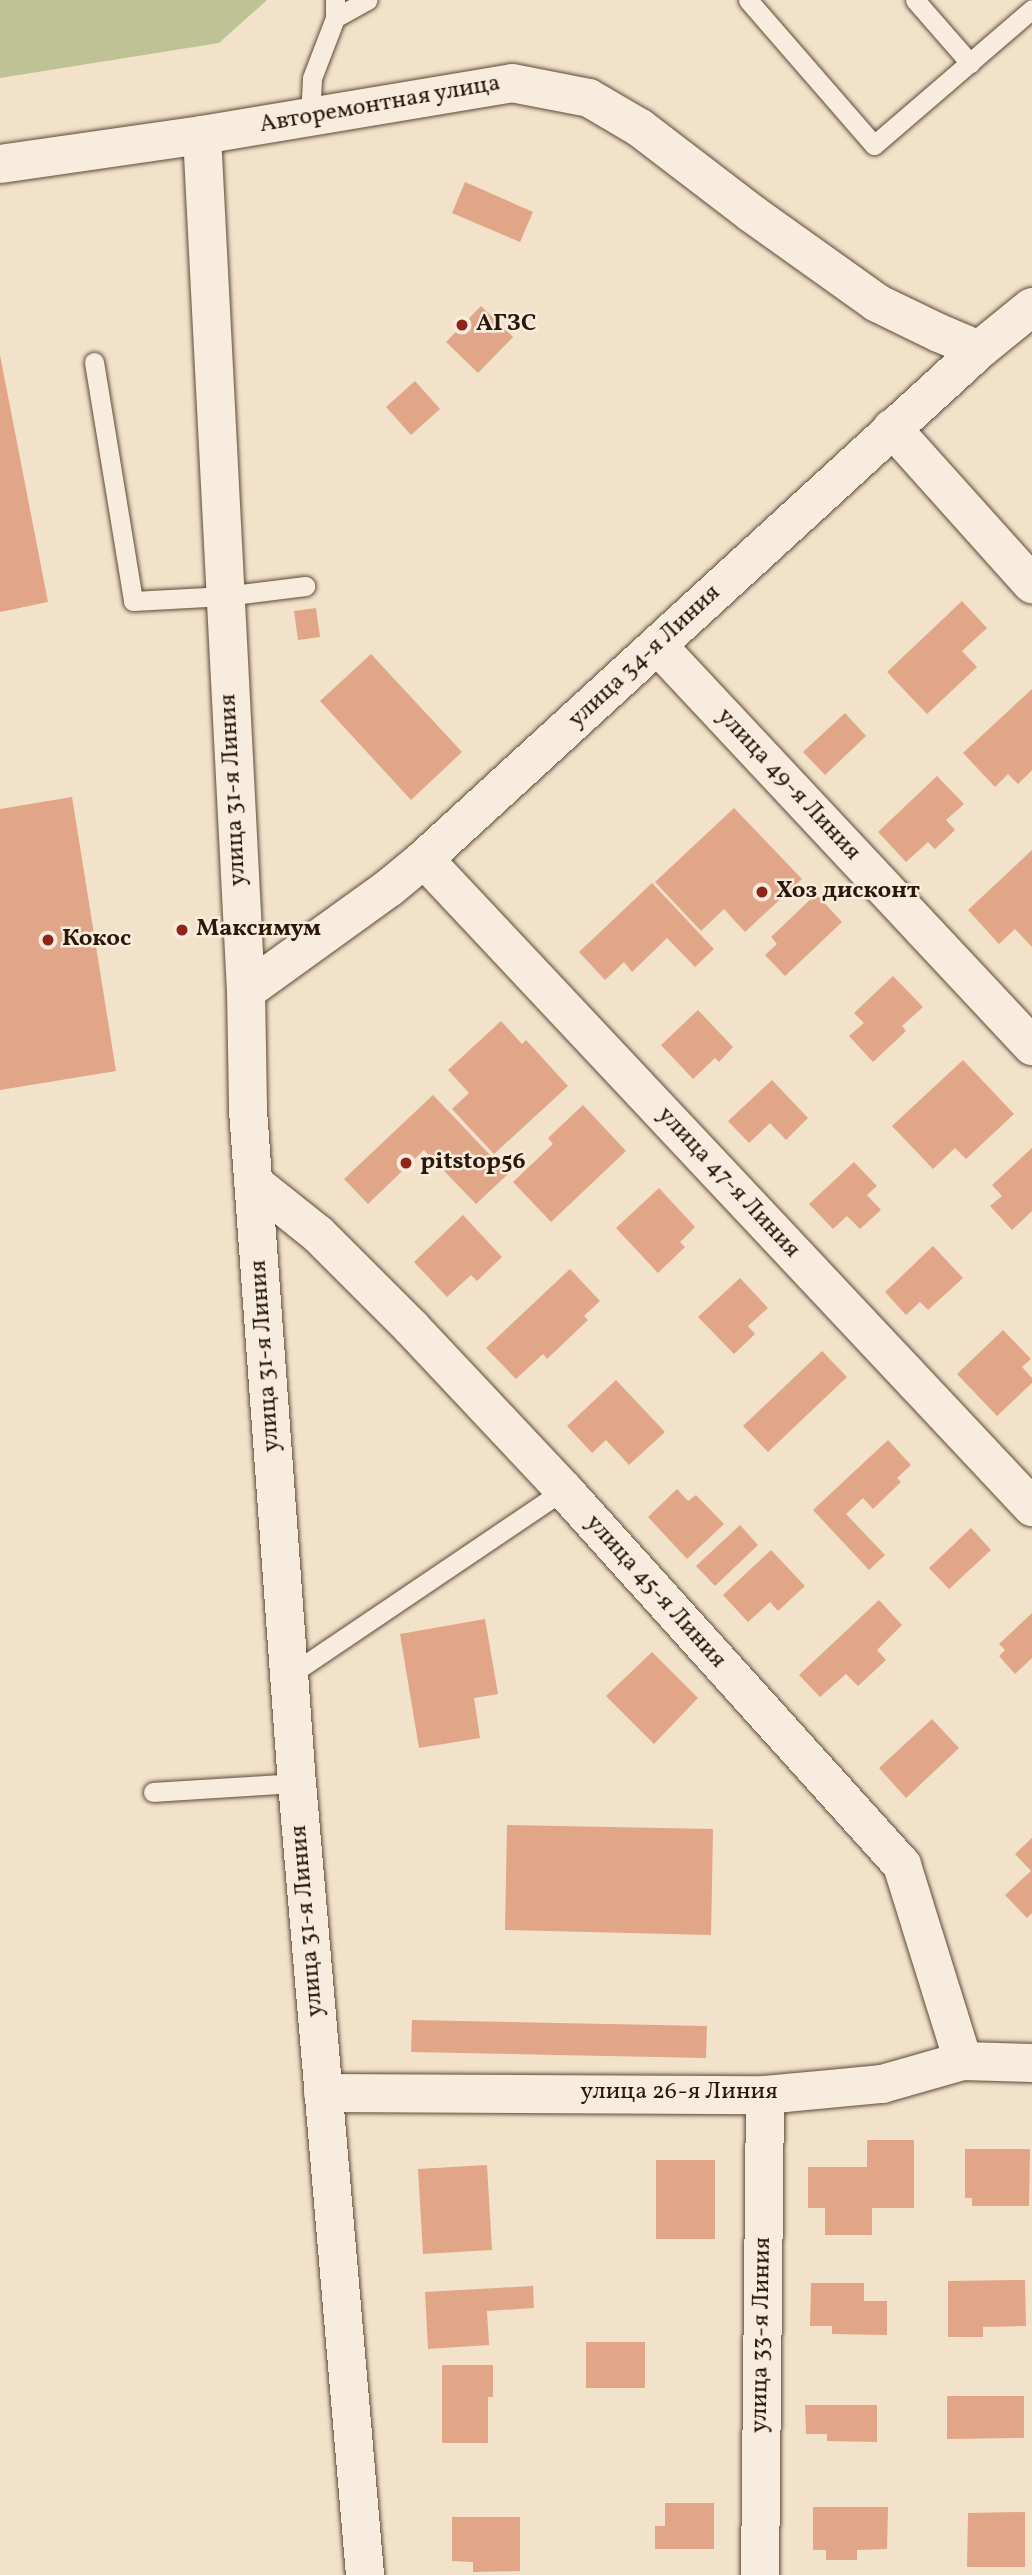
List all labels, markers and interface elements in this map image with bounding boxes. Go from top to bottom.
street label: Авторемонтная улица [257,70,503,140]
place label: АГЗС [476,311,536,339]
marker: АГЗС [454,317,470,333]
street label: улица 34-я Линия [563,579,727,735]
street label: улица 31-я Линия [215,693,253,887]
street label: улица 49-я Линия [710,703,866,867]
place label: Хоз дисконт [776,878,920,906]
marker: Хоз дисконт [754,884,770,900]
place label: Максимум [196,916,321,944]
marker: Максимум [174,922,190,938]
place label: Кокос [62,926,131,954]
marker: Кокос [40,932,56,948]
street label: улица 47-я Линия [650,1101,806,1265]
place label: pitstop56 [420,1149,526,1177]
marker: pitstop56 [398,1155,414,1171]
street label: улица 31-я Линия [245,1259,287,1453]
street label: улица 45-я Линия [578,1509,732,1675]
street label: улица 31-я Линия [285,1824,331,2018]
street label: улица 26-я Линия [580,2079,778,2107]
street label: улица 33-я Линия [746,2237,778,2433]

